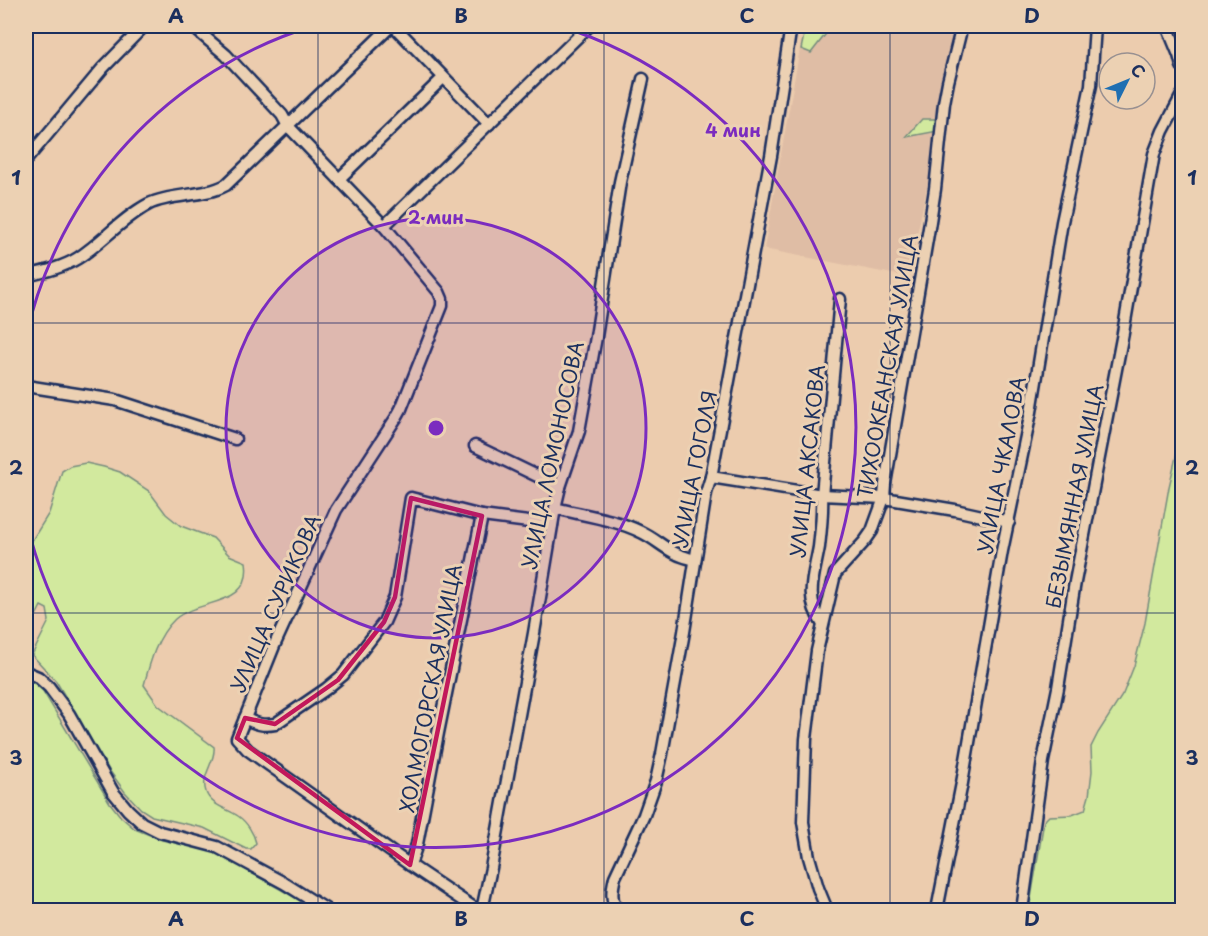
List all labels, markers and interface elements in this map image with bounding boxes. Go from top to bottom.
text: A [168,0,184,30]
text: B [454,0,468,30]
text: C [739,0,755,30]
text: D [1024,0,1040,30]
north arrow [1097,51,1157,111]
text: С [1126,57,1152,83]
text: 4 мин [705,116,761,143]
text: 1 [11,162,21,192]
text: 1 [1187,162,1197,192]
text: 2 мин [408,203,464,230]
street label: ТИХООКЕАНСКАЯ УЛИЦА [849,232,925,500]
street label: УЛИЦА ЛОМОНОСОВА [513,338,591,572]
street label: УЛИЦА АКСАКОВА [782,363,832,559]
street label: УЛИЦА ЧКАЛОВА [969,374,1033,556]
street label: БЕЗЫМЯННАЯ УЛИЦА [1038,381,1110,611]
street label: УЛИЦА ГОГОЛЯ [664,388,724,550]
centre of rings [426,418,446,438]
text: 2 [9,452,23,482]
text: 2 [1185,452,1199,482]
street label: УЛИЦА СУРИКОВА [222,509,328,697]
street label: ХОЛМОГОРСКАЯ УЛИЦА [391,561,469,815]
text: 3 [9,742,23,772]
text: 3 [1185,742,1199,772]
text: A [168,903,184,933]
text: B [454,903,468,933]
text: C [739,903,755,933]
text: D [1024,903,1040,933]

